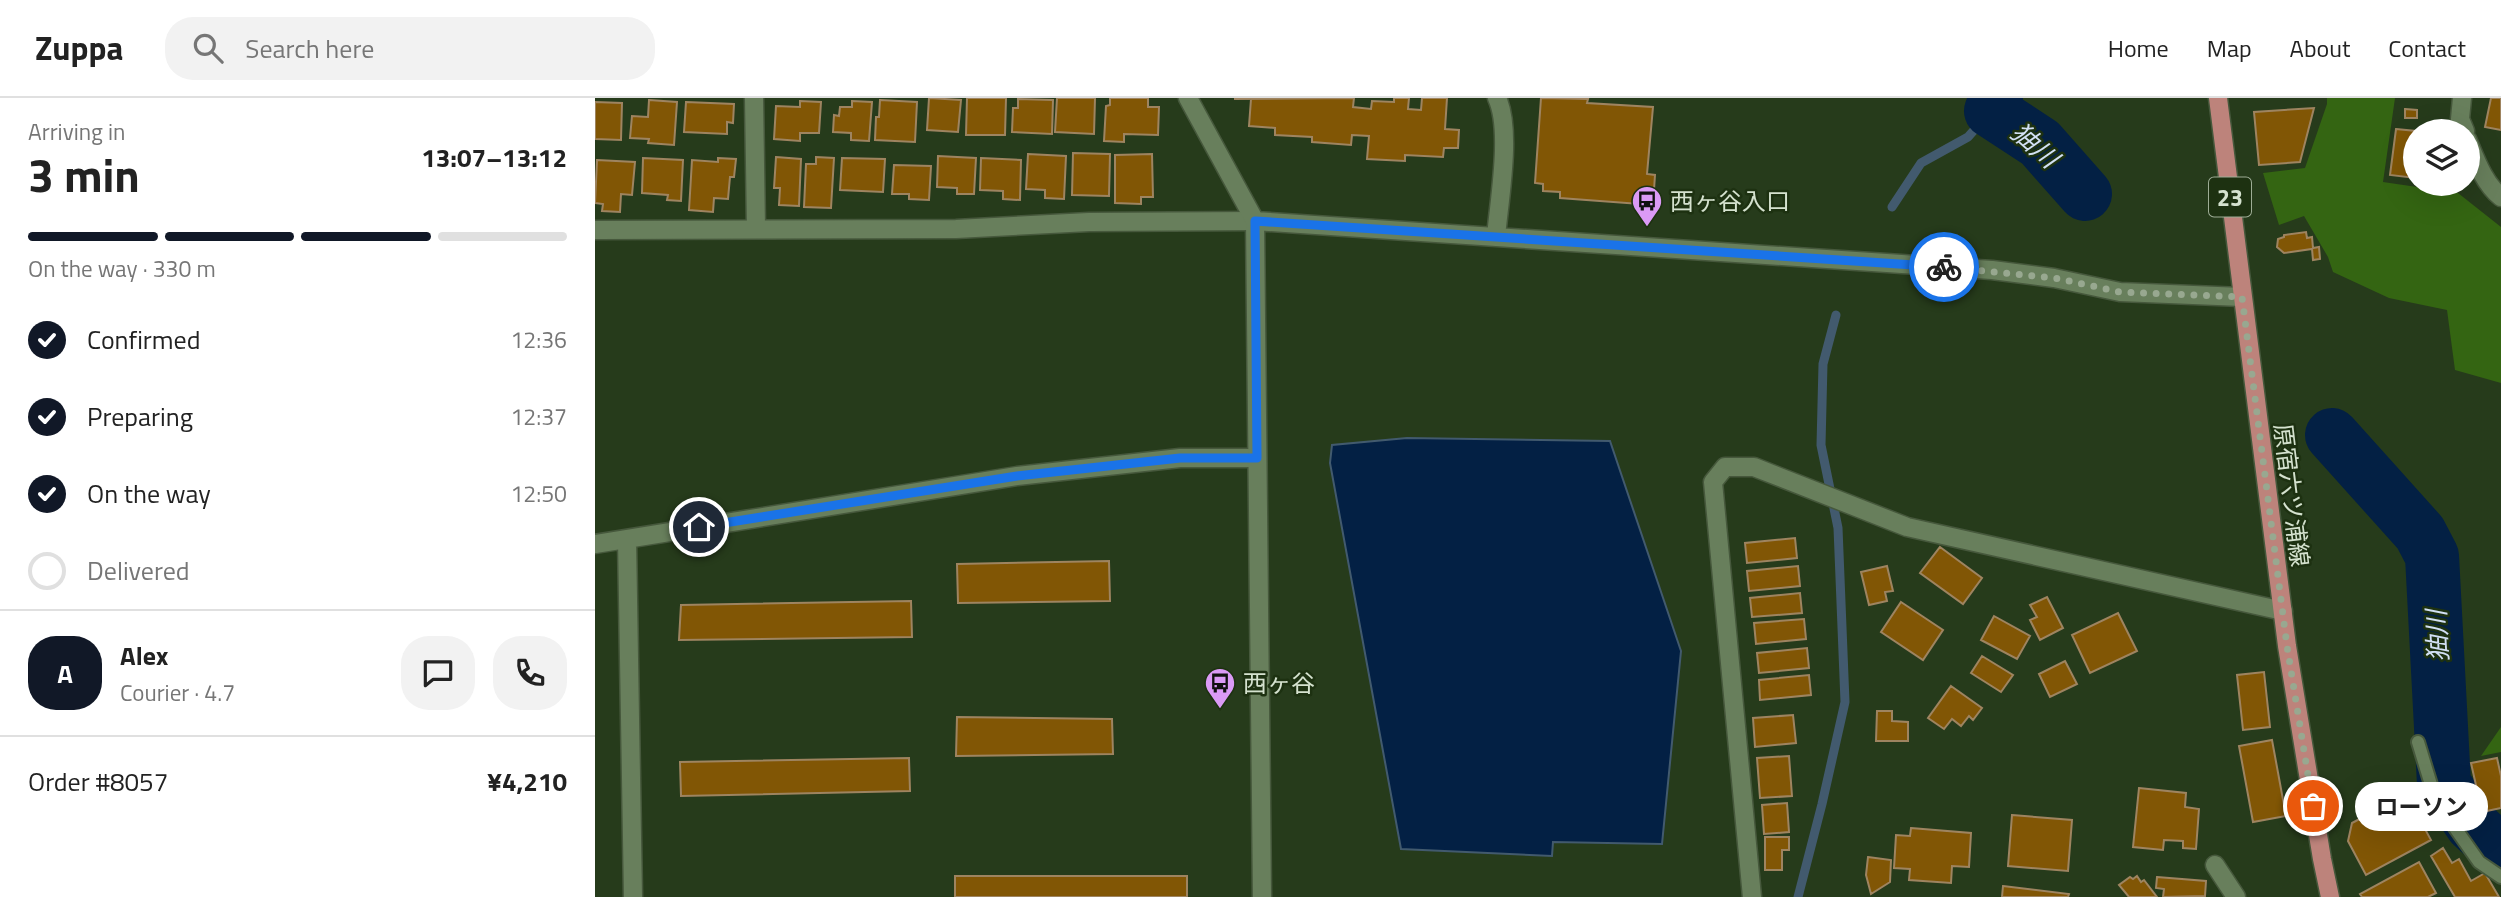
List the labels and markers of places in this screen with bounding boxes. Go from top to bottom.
place label: 西ヶ谷入口 [1670,183,1790,219]
bus stop icon: 西ヶ谷入口 [1630,184,1664,228]
pin [669,497,729,557]
place label: 西ヶ谷 [1243,665,1315,701]
bus stop icon: 西ヶ谷 [1203,666,1237,710]
pin [2283,776,2343,836]
callout: ローソン [2355,782,2488,830]

